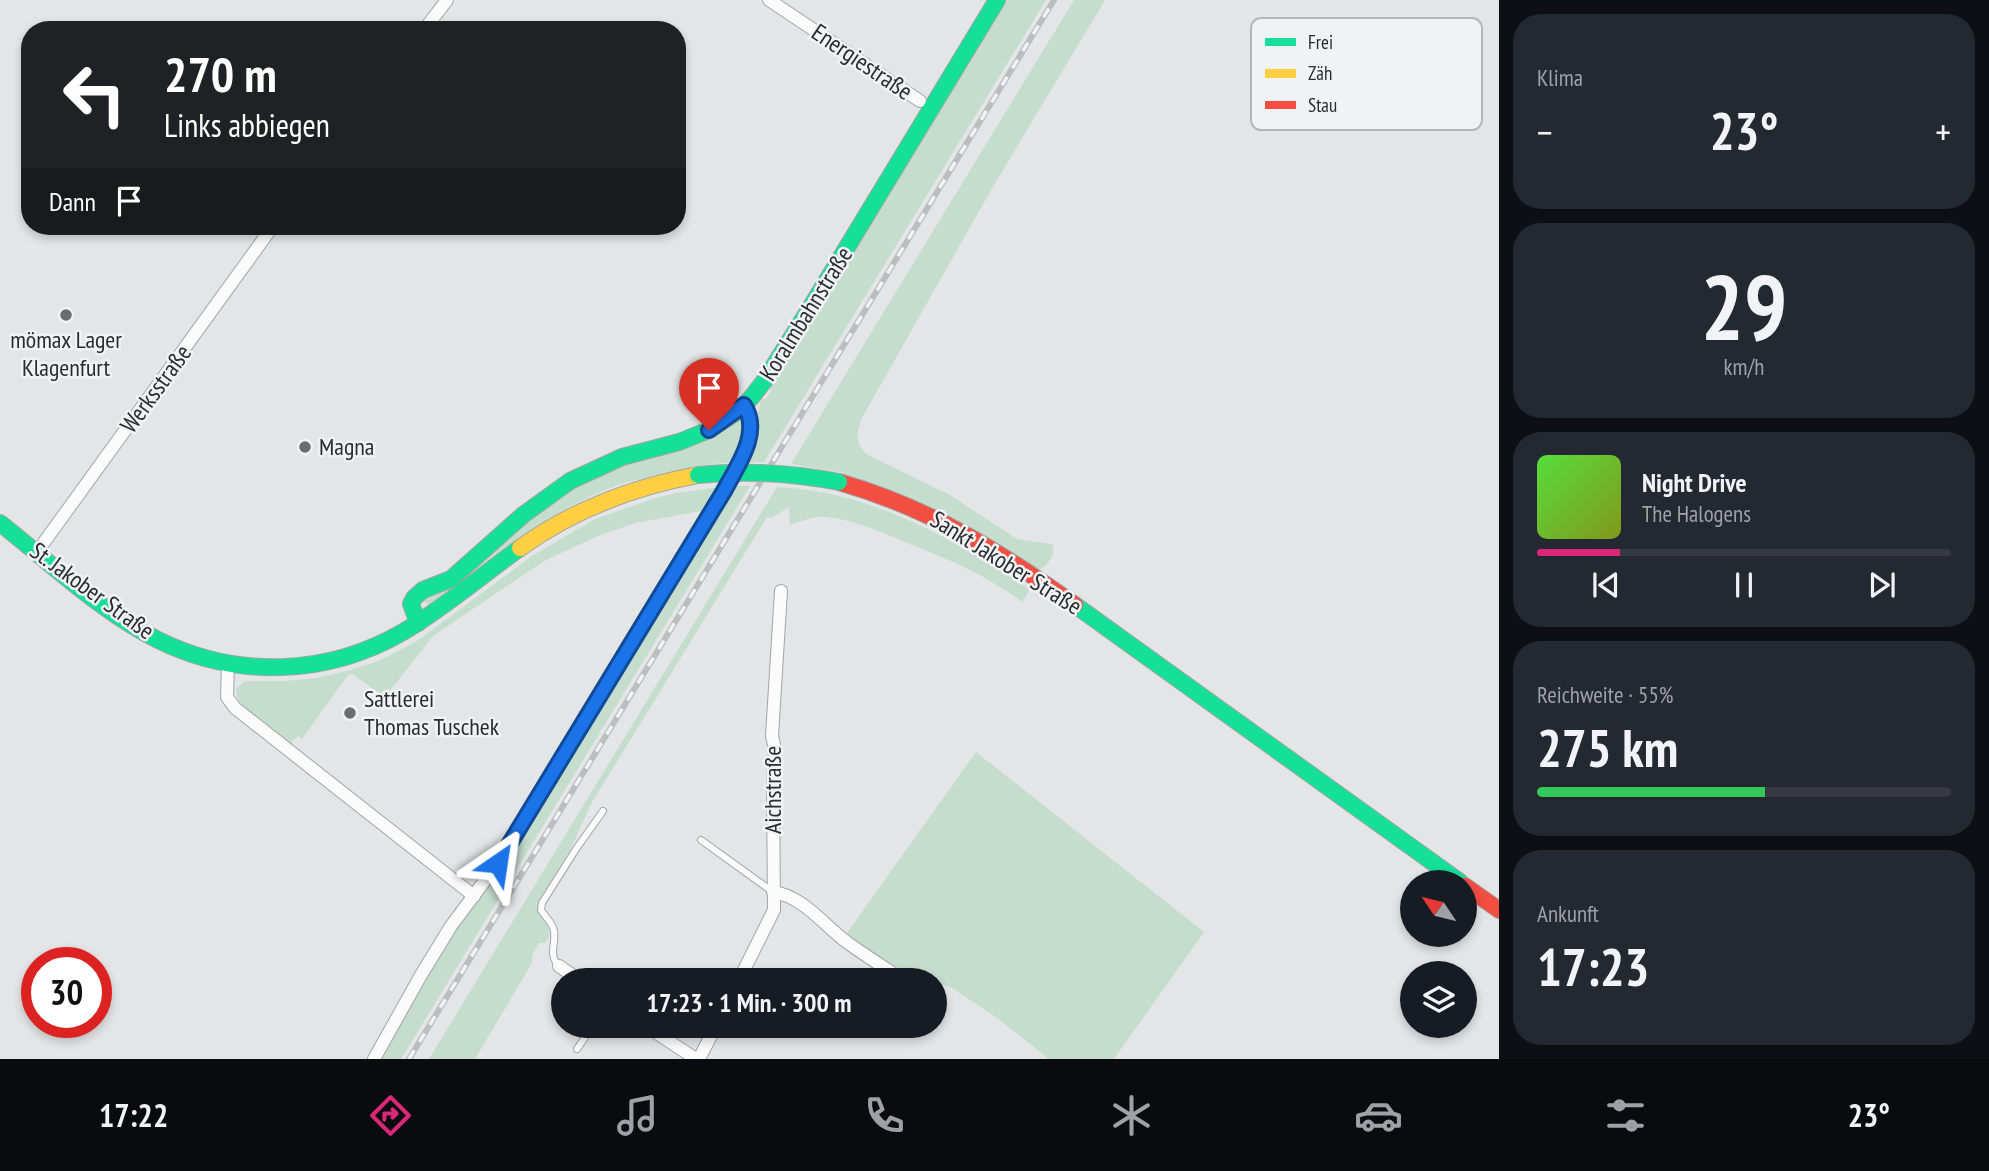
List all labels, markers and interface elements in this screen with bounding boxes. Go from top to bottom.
street label: Energiestraße [806,16,919,107]
legend [1251,18,1482,130]
text: Frei [1308,30,1333,54]
text: 270 m [164,42,277,106]
icon: left [49,49,140,140]
text: Zäh [1308,61,1332,85]
text: Klima [1537,63,1583,92]
text: Stau [1308,93,1337,117]
text: 23° [1710,97,1778,164]
text: Links abbiegen [164,104,330,146]
text: − [1537,107,1553,156]
text: + [1935,107,1951,156]
icon: arrive [110,182,148,220]
text: Dann [49,185,96,218]
street label: Koralmbahnstraße [752,241,859,387]
text: 29 [1701,247,1788,365]
marker: mömax Lager Klagenfurt [58,307,74,323]
place label: mömax Lager Klagenfurt [10,324,122,383]
street label: Werksstraße [113,338,198,439]
text: km/h [1724,352,1764,381]
pin [679,358,739,430]
icon: arrive [690,369,728,407]
place label: Magna [319,431,374,462]
marker: Magna [297,439,313,455]
text: Night Drive [1642,466,1747,499]
text: The Halogens [1642,499,1751,528]
street label: Sankt Jakober Straße [925,504,1088,622]
street label: St. Jakober Straße [24,535,161,646]
icon: previous [1587,566,1625,604]
icon: pause [1725,566,1763,604]
icon: next [1863,566,1901,604]
text: Reichweite · 55% [1537,680,1673,709]
place label: Sattlerei Thomas Tuschek [364,683,500,742]
marker: Sattlerei Thomas Tuschek [342,705,358,721]
text: 275 km [1537,714,1678,781]
street label: Aichstraße [757,746,788,834]
position arrow [461,826,535,900]
north arrow [1400,870,1477,947]
map controls [1400,870,1477,1038]
text: Ankunft [1537,899,1599,928]
text: 17:23 [1537,933,1649,1000]
speed limit sign: 30 [21,947,112,1038]
button: layers [1400,961,1477,1038]
text: 17:23 · 1 Min. · 300 m [647,986,851,1019]
icon: directions [366,1091,415,1140]
icon: music [613,1091,662,1140]
icon: phone [860,1091,909,1140]
icon: climate [1107,1091,1156,1140]
icon: car [1354,1091,1403,1140]
icon: filters [1601,1091,1650,1140]
text: 17:22 [99,1094,168,1136]
text: 23° [1848,1094,1890,1136]

